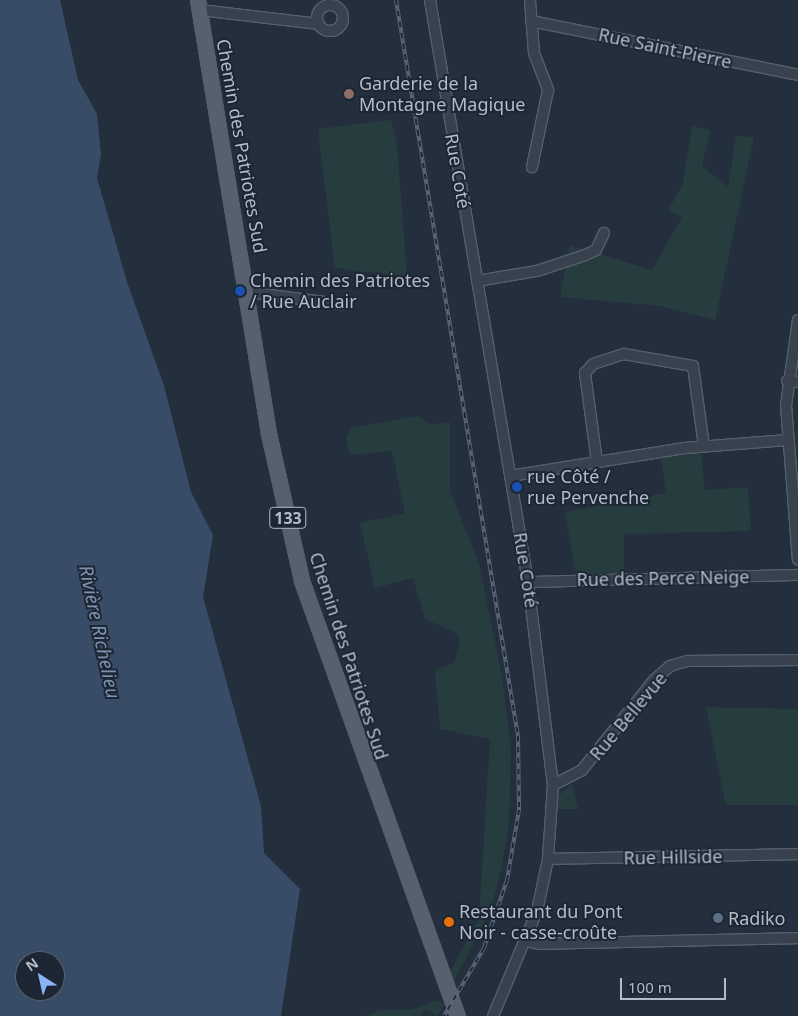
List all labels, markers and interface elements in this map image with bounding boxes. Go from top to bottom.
street label: Rue Saint-Pierre [596,23,734,73]
street label: Chemin des Patriotes Sud [213,37,271,255]
place label: Garderie de la Montagne Magique [359,73,525,116]
marker: Garderie de la Montagne Magique [343,88,355,100]
street label: Rue Coté [441,132,475,210]
place label: Chemin des Patriotes / Rue Auclair [250,270,430,312]
marker: Chemin des Patriotes / Rue Auclair [234,285,246,297]
place label: rue Côté / rue Pervenche [527,466,649,508]
marker: rue Côté / rue Pervenche [511,481,523,493]
road number: 133 [269,504,307,532]
street label: Rue Coté [509,531,543,609]
street label: Chemin des Patriotes Sud [305,550,393,762]
water label: Rivière Richelieu [74,563,124,701]
street label: Rue des Perce Neige [576,566,750,590]
street label: Rue Bellevue [585,667,671,765]
street label: Rue Hillside [623,845,723,869]
place label: Restaurant du Pont Noir - casse-croûte [459,901,622,944]
place label: Radiko [728,907,786,929]
marker: Radiko [712,912,724,924]
marker: Restaurant du Pont Noir - casse-croûte [443,916,455,928]
north arrow [15,951,65,1001]
text: N [22,953,42,975]
scale bar [623,968,729,1000]
text: 100 m [628,977,672,997]

